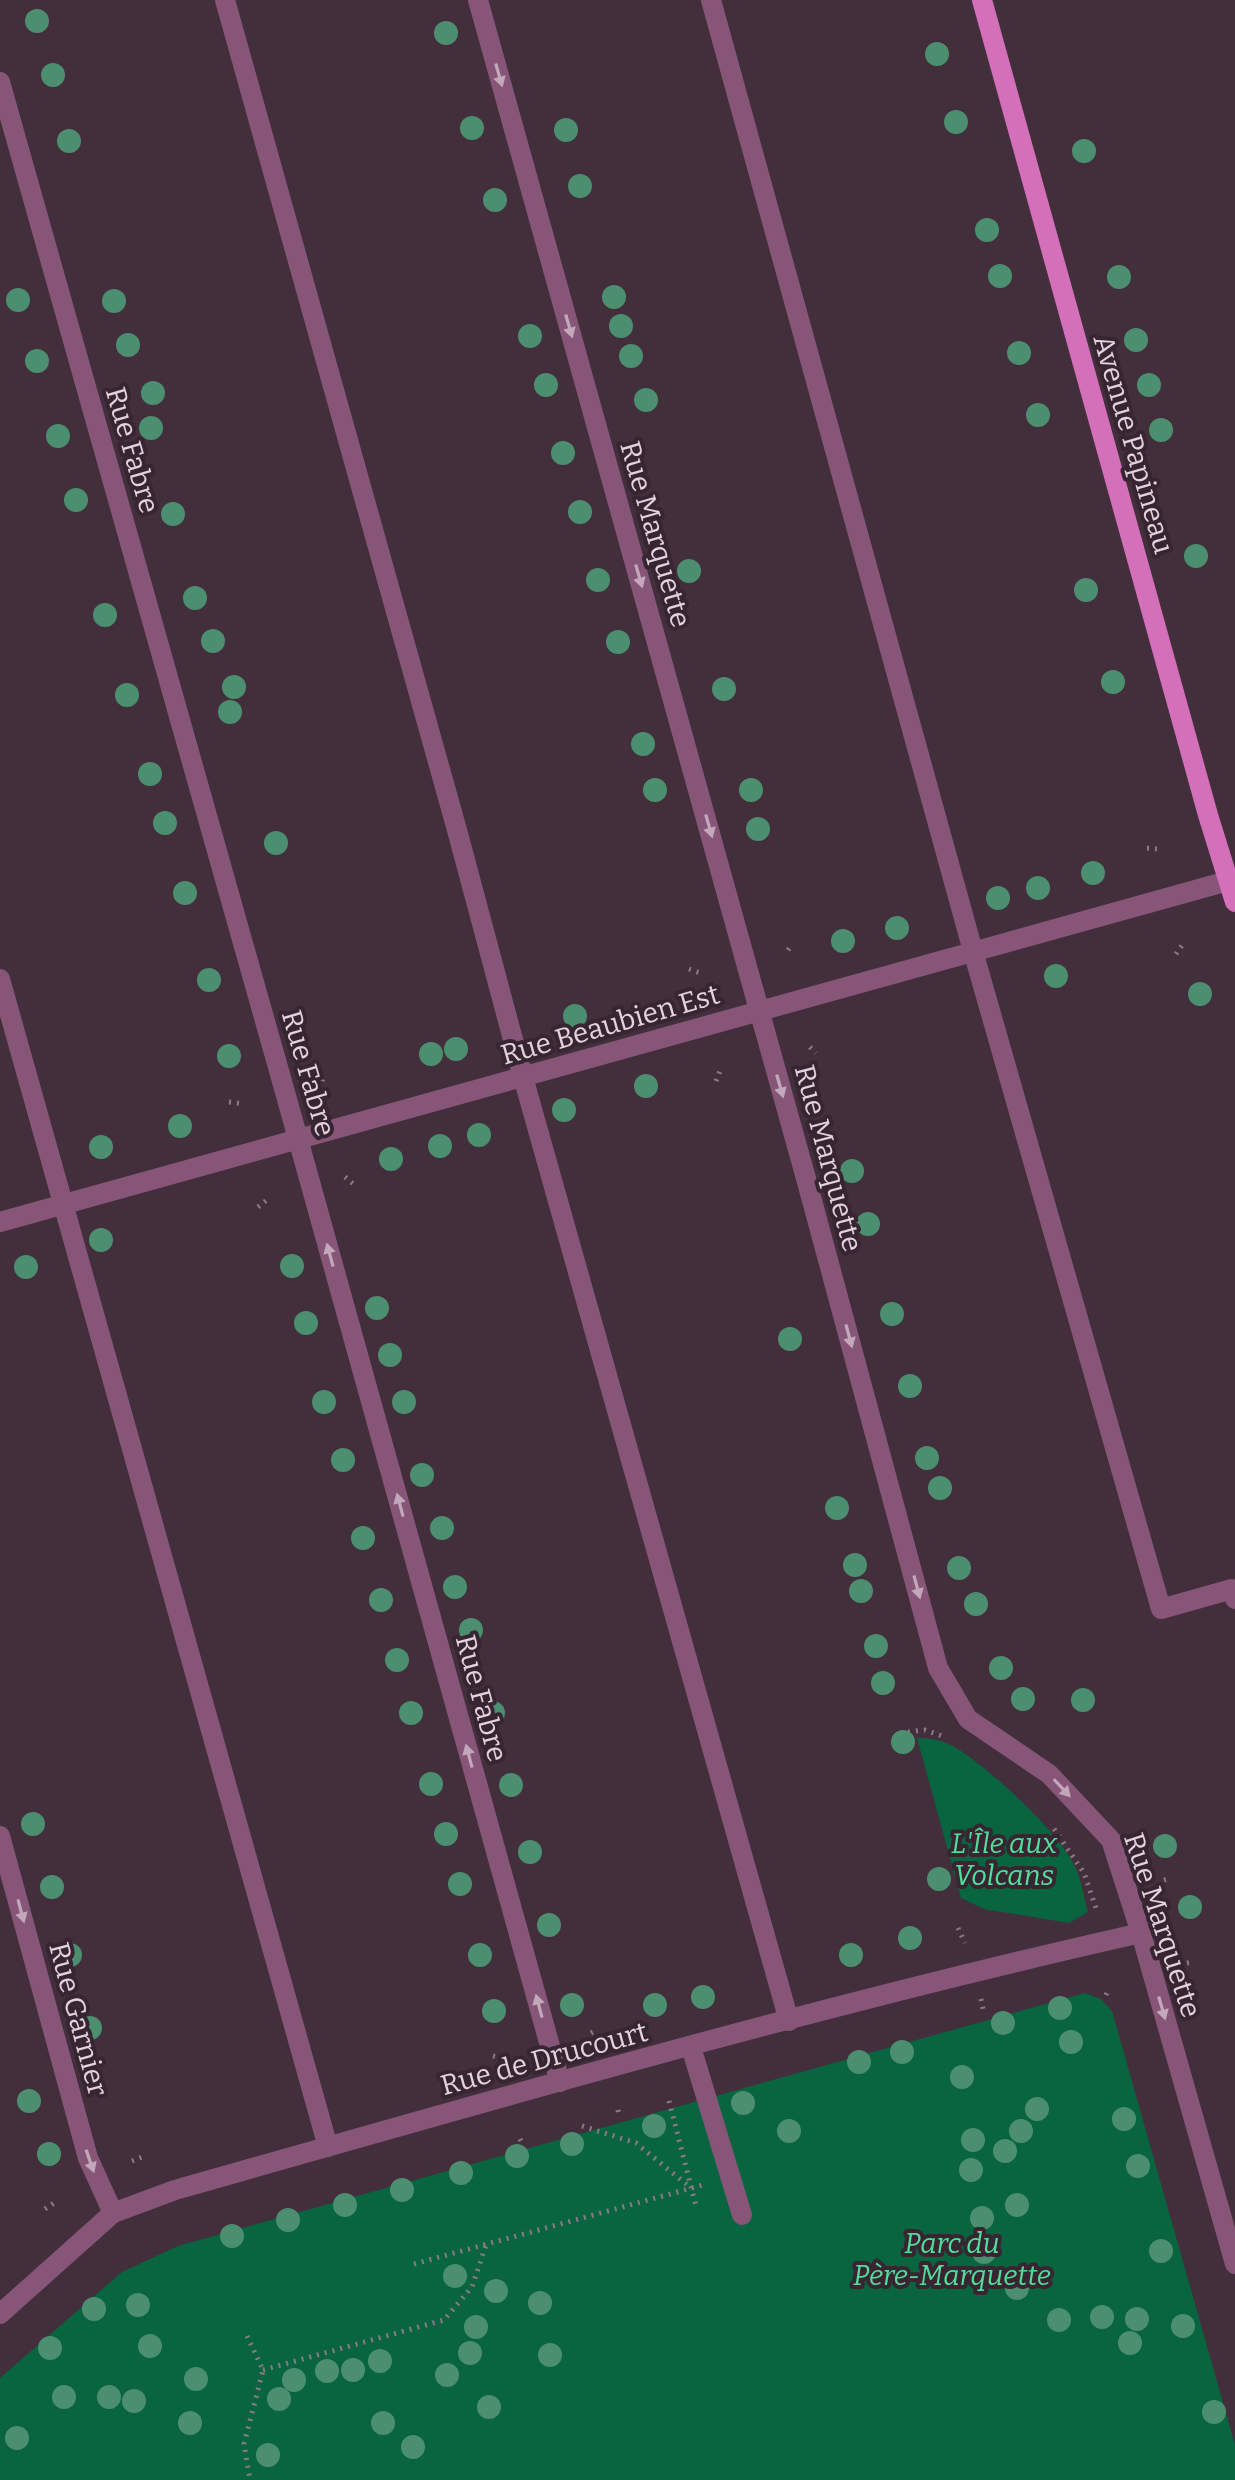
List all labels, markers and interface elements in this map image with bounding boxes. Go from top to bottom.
one-way arrow [493,64,506,88]
one-way arrow [563,314,576,338]
street label: Avenue Papineau [1086,331,1181,557]
street label: Rue Fabre [99,383,166,517]
street label: Rue Marquette [613,437,698,631]
one-way arrow [633,565,646,589]
one-way arrow [703,814,715,839]
street label: Rue Beaubien Est [497,978,723,1071]
street label: Rue Fabre [275,1006,342,1140]
street label: Rue Marquette [788,1061,869,1255]
one-way arrow [775,1073,787,1098]
one-way arrow [324,1242,336,1267]
one-way arrow [843,1325,856,1349]
one-way arrow [393,1493,406,1517]
one-way arrow [911,1575,923,1600]
street label: Rue Fabre [449,1631,514,1765]
one-way arrow [463,1743,475,1768]
one-way arrow [1053,1779,1071,1798]
park label: L'Île aux Volcans [951,1827,1058,1892]
street label: Rue Marquette [1117,1829,1208,2021]
one-way arrow [15,1898,27,1923]
street label: Rue Garnier [42,1939,115,2100]
one-way arrow [532,1994,545,2018]
one-way arrow [1156,1996,1169,2020]
street label: Rue de Drucourt [437,2015,651,2102]
one-way arrow [85,2149,97,2173]
park label: Parc du Père-Marquette [853,2227,1051,2292]

